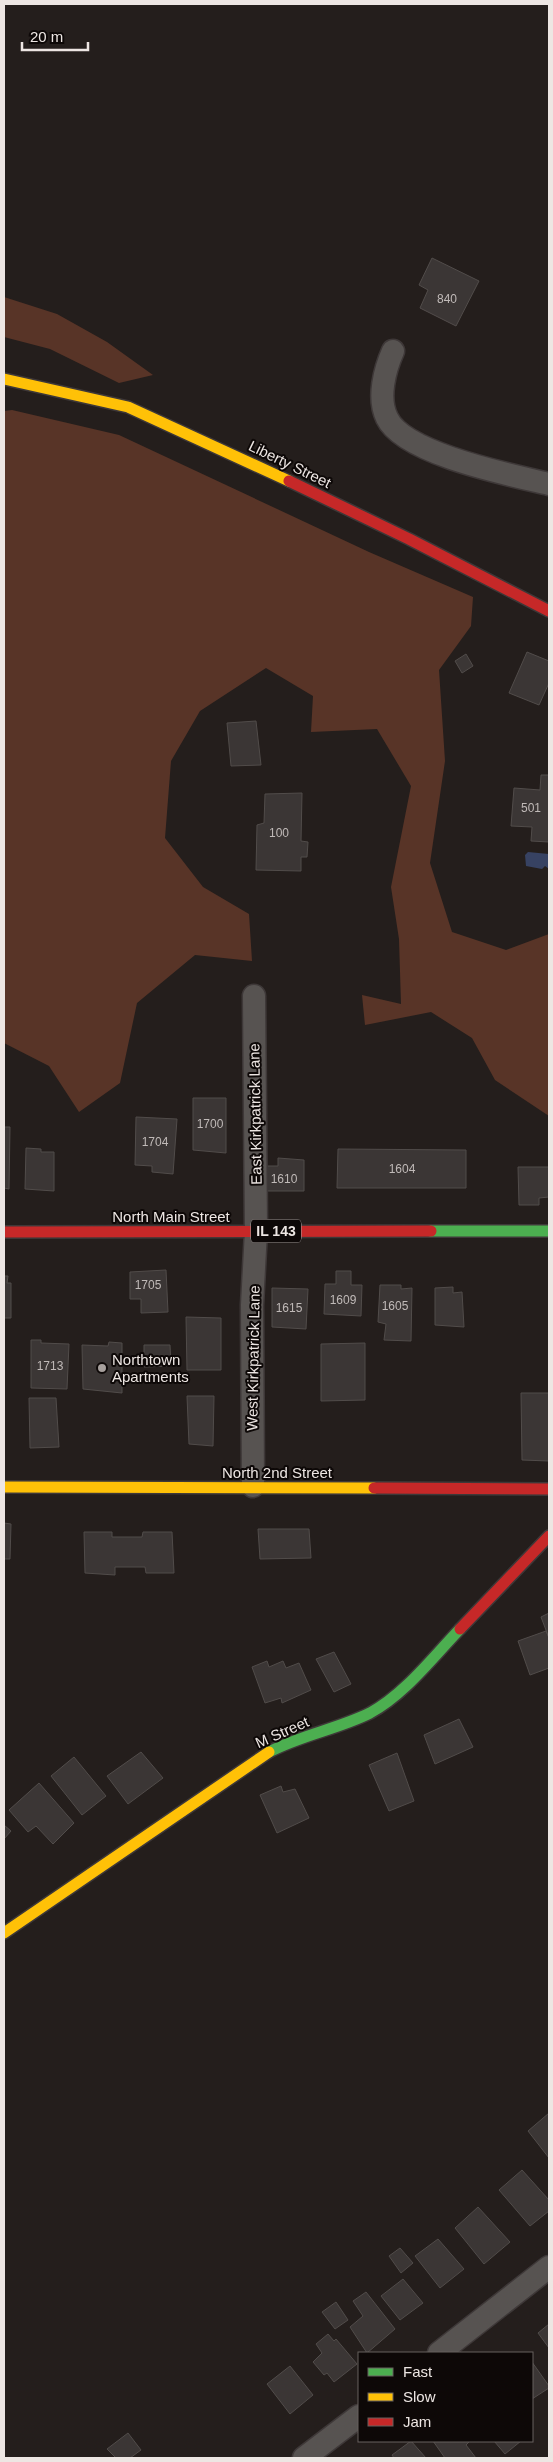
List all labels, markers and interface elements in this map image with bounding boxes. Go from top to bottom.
scale bar [22,20,89,52]
text: 20 m [30,28,63,45]
house number: 840 [437,292,457,306]
street label: Liberty Street [246,437,335,492]
house number: 501 [521,801,541,815]
house number: 100 [269,826,289,840]
street label: East Kirkpatrick Lane [245,1043,265,1185]
house number: 1700 [197,1117,224,1131]
house number: 1704 [142,1135,169,1149]
house number: 1604 [389,1162,416,1176]
house number: 1610 [271,1172,298,1186]
street label: North Main Street [112,1208,231,1225]
road number: IL 143 [251,1220,301,1242]
house number: 1705 [135,1278,162,1292]
street label: West Kirkpatrick Lane [243,1285,263,1431]
house number: 1609 [330,1293,357,1307]
house number: 1605 [382,1299,409,1313]
house number: 1615 [276,1301,303,1315]
place label: Northtown Apartments [112,1351,189,1385]
house number: 1713 [37,1359,64,1373]
marker: Northtown Apartments [96,1362,108,1374]
street label: North 2nd Street [222,1464,333,1481]
street label: M Street [253,1712,312,1751]
legend [358,2352,533,2442]
text: Fast [403,2363,433,2380]
text: Slow [403,2388,436,2405]
text: Jam [403,2413,431,2430]

